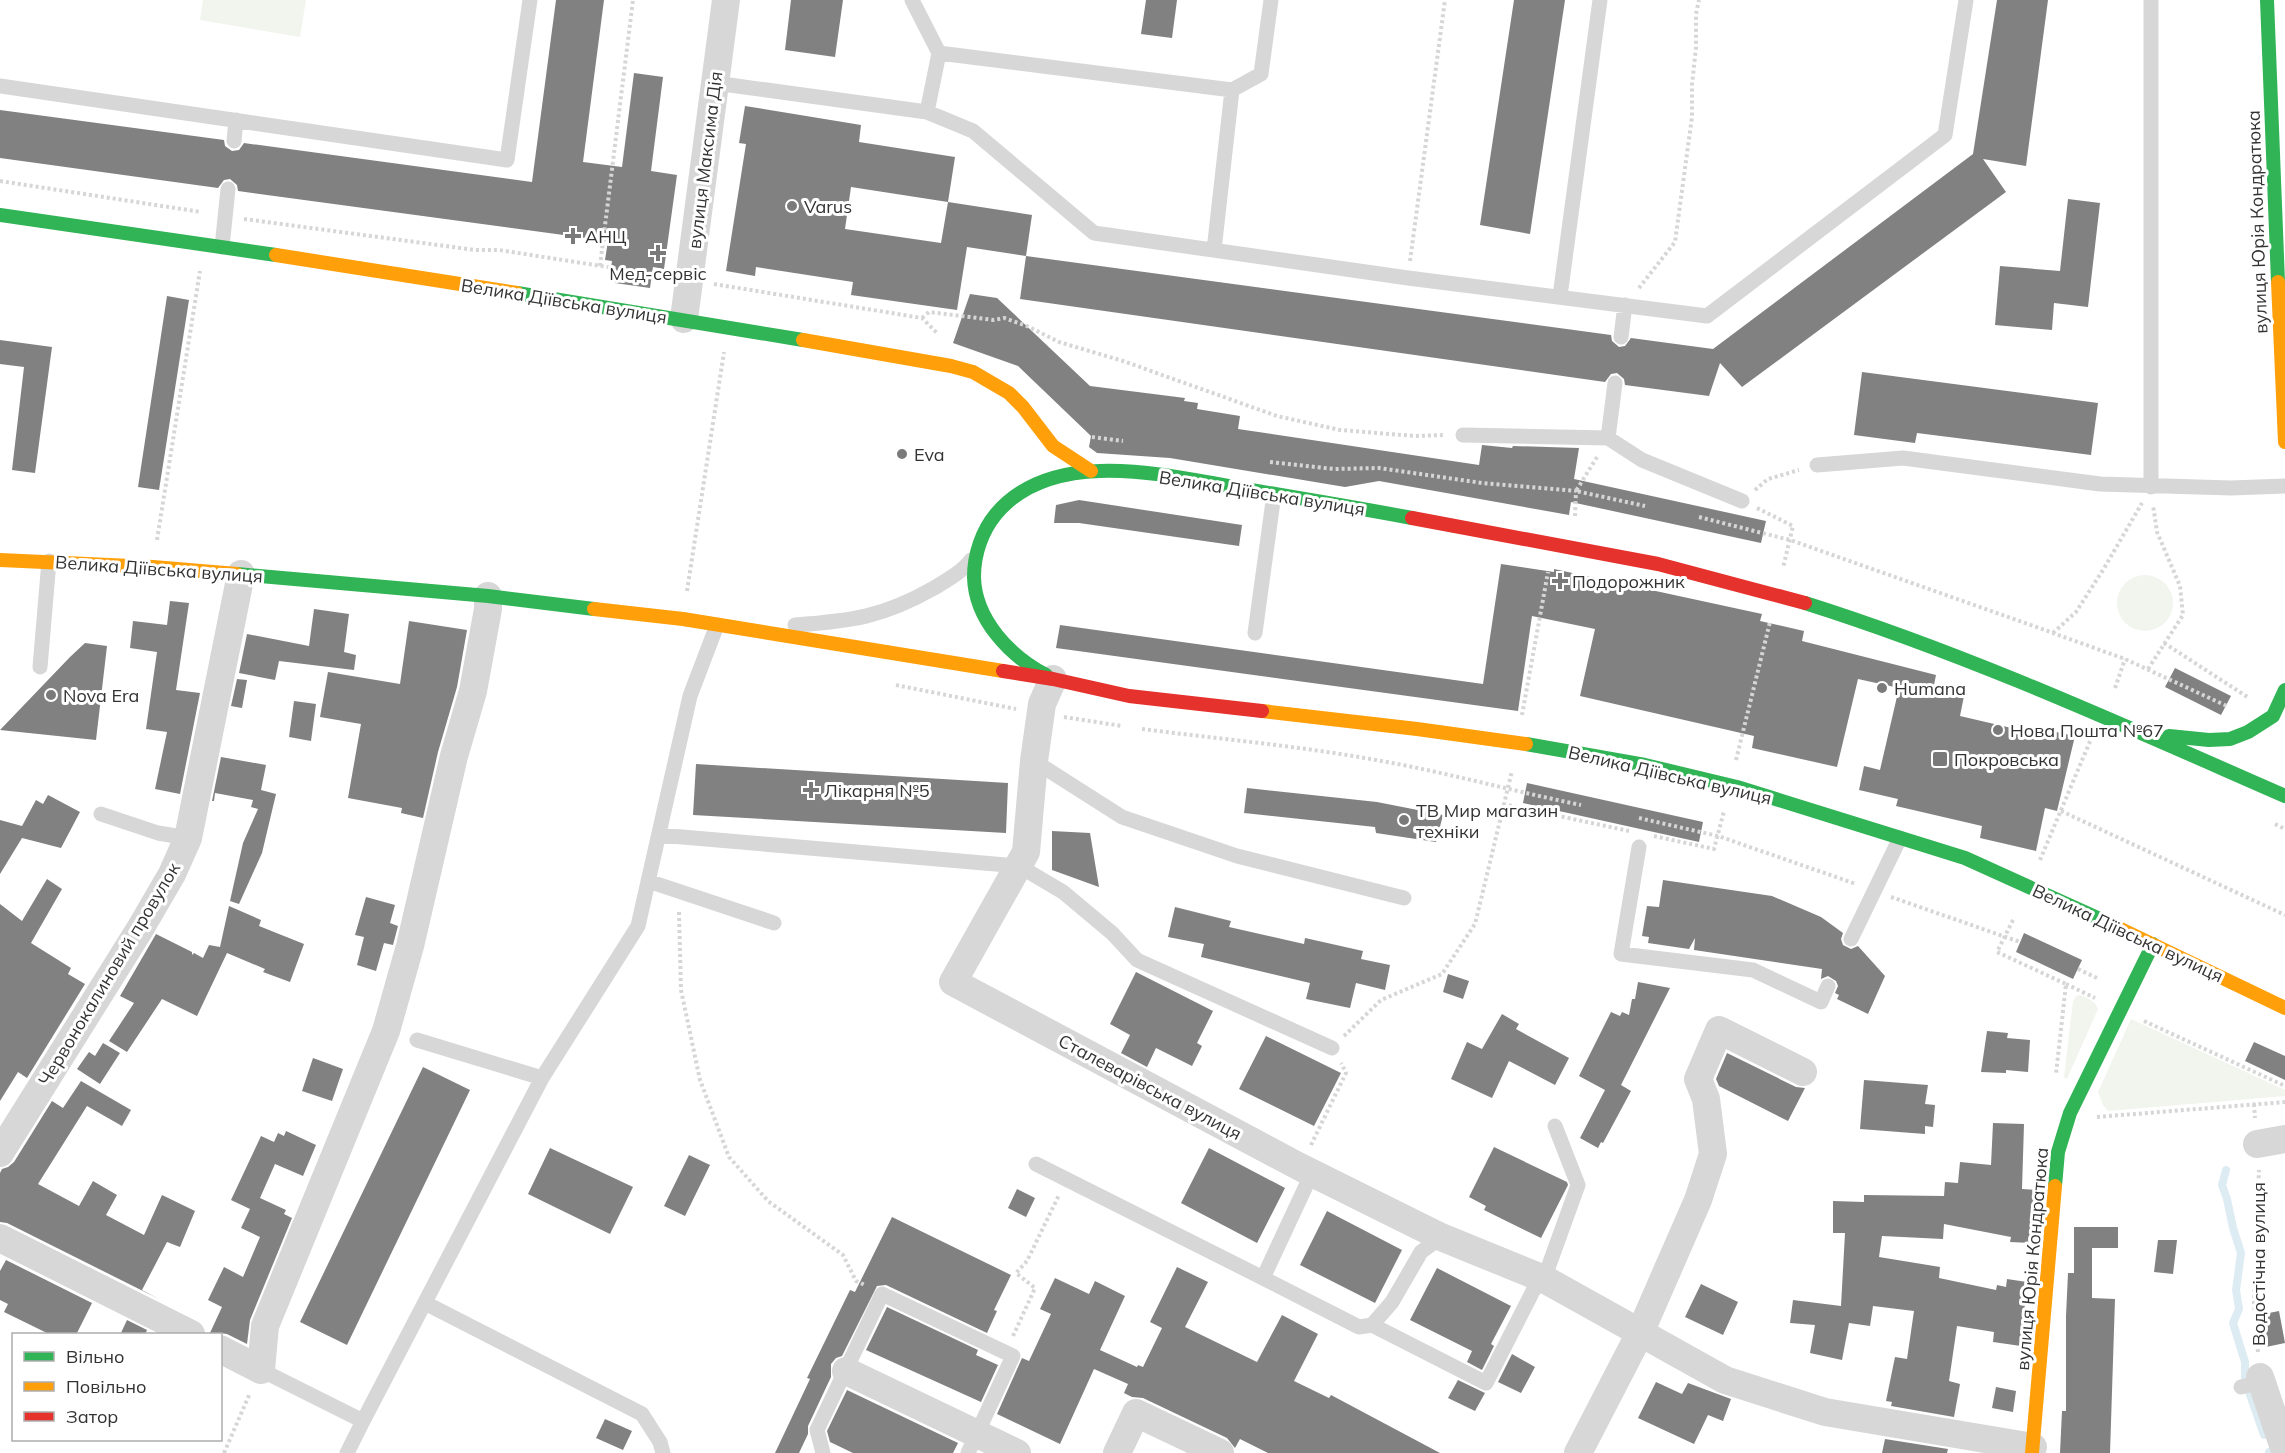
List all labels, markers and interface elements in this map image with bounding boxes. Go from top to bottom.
street label: вулиця Максима Дія [683,70,727,250]
street label: вулиця Юрія Кондратюка [2242,110,2272,334]
place label: Varus [804,195,852,218]
marker: Varus [785,199,799,213]
place label: АНЦ [585,225,627,248]
marker: АНЦ [566,229,580,243]
marker: Мед-сервіс [651,246,665,260]
place label: Мед-сервіс [609,262,707,285]
street label: Велика Діївська вулиця [459,273,669,329]
place label: Eva [914,443,945,466]
marker: Eva [895,447,909,461]
street label: Велика Діївська вулиця [1157,465,1367,521]
street label: Велика Діївська вулиця [54,550,264,588]
place label: Подорожник [1572,570,1685,593]
marker: Подорожник [1553,574,1567,588]
place label: Humana [1894,677,1966,700]
marker: Humana [1875,681,1889,695]
place label: Nova Era [63,684,139,707]
marker: Nova Era [44,688,58,702]
place label: Нова Пошта №67 [2010,719,2164,742]
marker: Нова Пошта №67 [1991,723,2005,737]
street label: Велика Діївська вулиця [1566,740,1774,810]
place label: Покровська [1954,748,2059,771]
marker: Покровська [1931,750,1949,768]
place label: Лікарня №5 [824,779,930,802]
marker: Лікарня №5 [802,781,820,799]
place label: ТВ Мир магазин техніки [1416,799,1558,843]
marker: ТВ Мир магазин техніки [1397,813,1411,827]
street label: Червонокалиновий провулок [33,858,185,1090]
street label: Велика Діївська вулиця [2029,879,2227,987]
street label: Сталеварівська вулиця [1054,1029,1246,1145]
street label: вулиця Юрія Кондратюка [2011,1147,2053,1371]
street label: Водостічна вулиця [2247,1182,2270,1346]
legend [12,1333,222,1441]
text: Вільно [66,1345,124,1368]
text: Повільно [66,1375,146,1398]
text: Затор [66,1405,118,1428]

